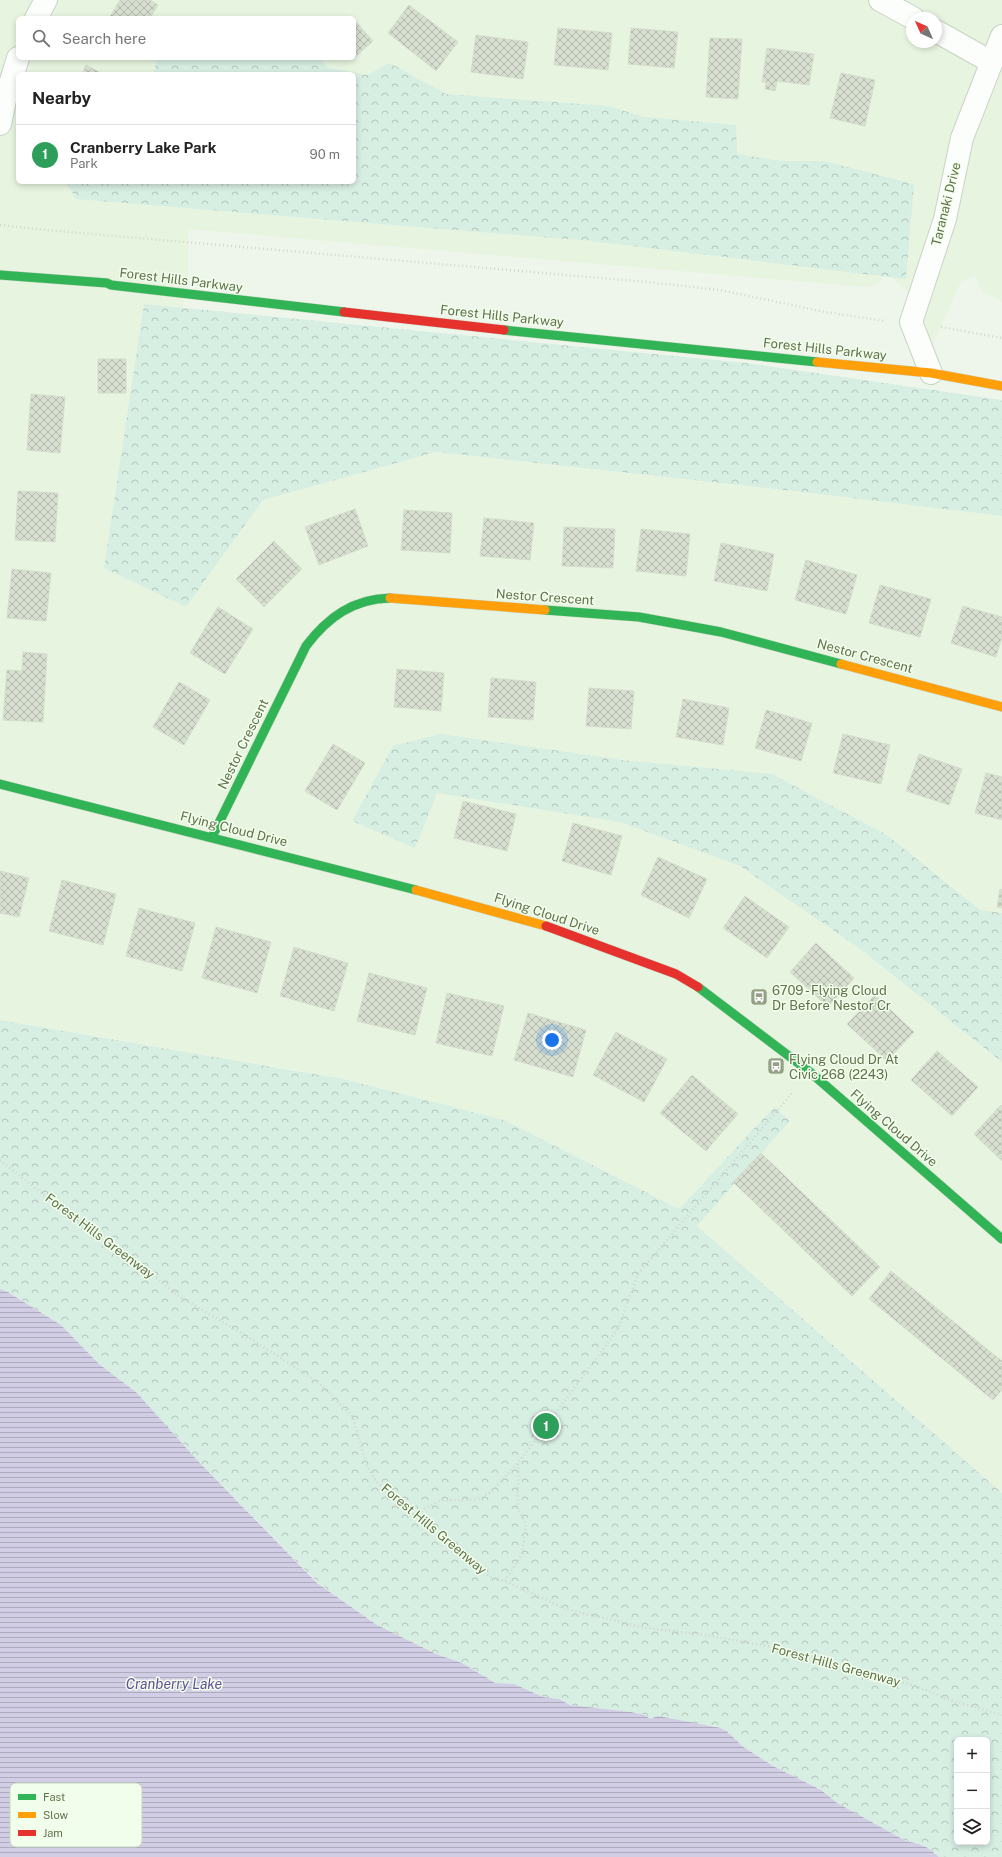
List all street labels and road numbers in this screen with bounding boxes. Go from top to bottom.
street label: Taranaki Drive [928,161,964,247]
street label: Forest Hills Parkway [119,265,244,295]
street label: Forest Hills Parkway [440,302,565,330]
street label: Forest Hills Parkway [763,335,888,363]
street label: Nestor Crescent [495,586,595,608]
street label: Nestor Crescent [816,636,914,676]
street label: Nestor Crescent [215,696,271,792]
street label: Flying Cloud Drive [179,808,289,850]
street label: Flying Cloud Drive [492,890,602,938]
street label: Flying Cloud Drive [848,1086,940,1170]
street label: Forest Hills Greenway [42,1190,158,1282]
street label: Forest Hills Greenway [378,1481,490,1577]
street label: Forest Hills Greenway [770,1641,902,1689]

